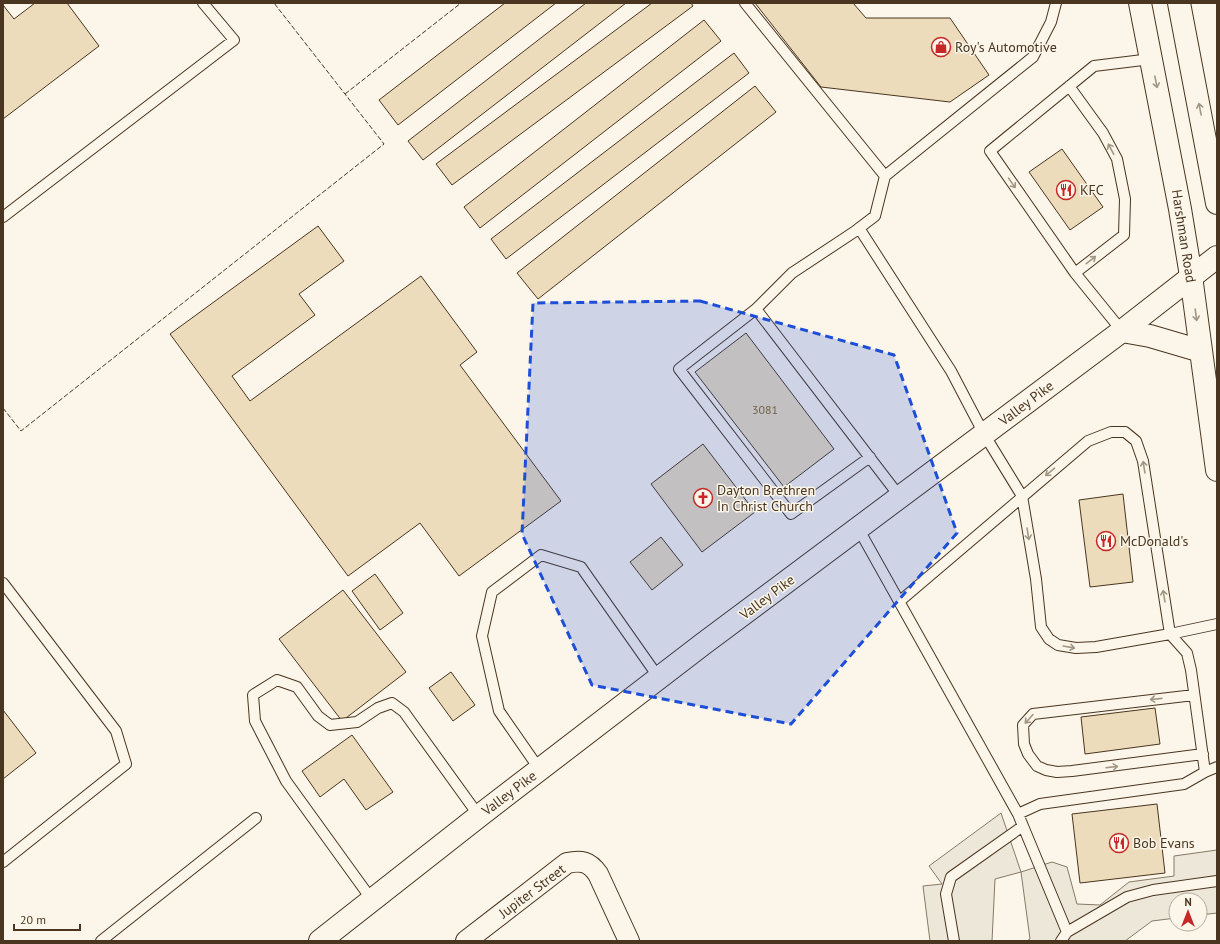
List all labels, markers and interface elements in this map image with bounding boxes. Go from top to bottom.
shop icon: Roy's Automotive [930,36,952,58]
place label: Roy's Automotive [955,38,1057,56]
one-way arrow [1152,76,1160,89]
one-way arrow [1195,103,1203,116]
one-way arrow [1107,143,1114,155]
one-way arrow [1008,178,1016,189]
restaurant icon: KFC [1055,179,1077,201]
place label: KFC [1080,181,1104,199]
street label: Harshman Road [1168,188,1200,284]
one-way arrow [1086,256,1097,264]
one-way arrow [1192,308,1200,321]
street label: Valley Pike [994,377,1057,430]
house number: 3081 [752,402,778,417]
one-way arrow [1140,461,1148,474]
one-way arrow [1045,468,1056,477]
place label: Dayton Brethren In Christ Church [717,481,815,515]
church icon: Dayton Brethren In Christ Church [692,487,714,509]
one-way arrow [1025,527,1033,540]
restaurant icon: McDonald's [1095,530,1117,552]
place label: McDonald's [1120,532,1188,550]
street label: Valley Pike [735,571,798,624]
one-way arrow [1160,590,1168,603]
one-way arrow [1062,643,1075,651]
one-way arrow [1149,695,1162,703]
one-way arrow [1024,713,1033,724]
one-way arrow [1105,763,1118,771]
street label: Valley Pike [477,767,540,820]
restaurant icon: Bob Evans [1108,832,1130,854]
place label: Bob Evans [1133,834,1195,852]
street label: Jupiter Street [494,860,569,923]
north arrow [1168,892,1208,932]
text: N [1184,895,1192,909]
scale bar [14,906,80,932]
text: 20 m [20,912,46,927]

